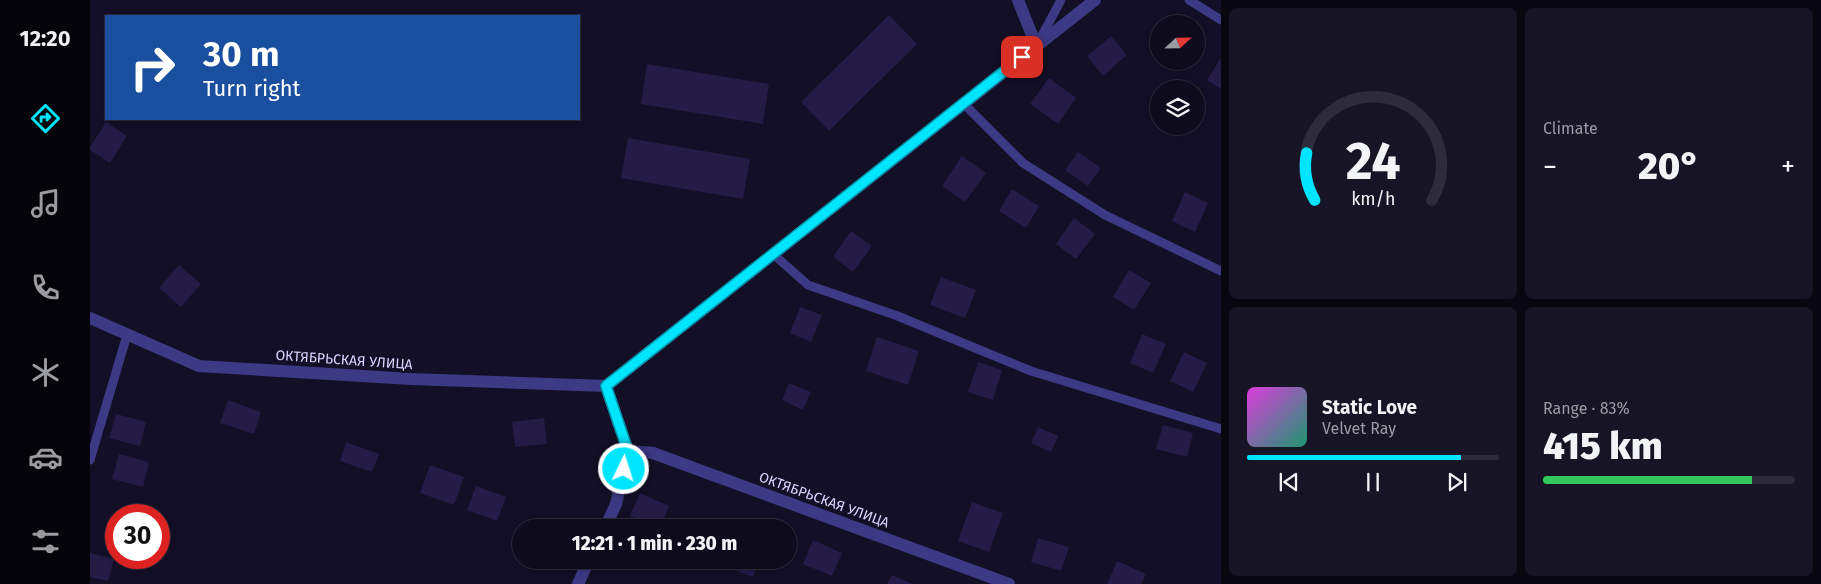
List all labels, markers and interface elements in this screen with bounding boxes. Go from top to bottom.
north arrow [1150,15,1205,70]
map controls [1150,15,1205,135]
text: 12:20 [19,25,71,52]
text: 30 m [203,33,280,75]
icon: right [120,35,185,100]
pin [1001,36,1043,78]
icon: arrive [1008,43,1036,71]
text: Turn right [203,75,300,102]
button: layers [1150,80,1205,135]
icon: directions [28,101,63,136]
text: Climate [1543,119,1598,138]
text: 24 [1346,130,1400,193]
text: 20° [1638,143,1700,189]
text: − [1543,150,1557,183]
text: + [1781,150,1795,183]
icon: music [28,186,63,221]
text: km/h [1351,188,1395,210]
icon: phone [28,270,63,305]
street label: ОКТЯБРЬСКАЯ УЛИЦА [275,347,413,373]
icon: climate [28,355,63,390]
text: Static Love [1322,396,1417,419]
text: Range · 83% [1543,399,1630,418]
text: Velvet Ray [1322,419,1396,438]
text: 415 km [1543,423,1663,469]
icon: car [28,440,63,475]
position arrow [597,442,649,494]
icon: previous [1275,468,1303,496]
icon: pause [1359,468,1387,496]
icon: next [1443,468,1471,496]
street label: ОКТЯБРЬСКАЯ УЛИЦА [757,469,891,531]
speed limit sign: 30 [105,504,170,569]
icon: filters [28,524,63,559]
text: 12:21 · 1 min · 230 m [572,532,737,555]

